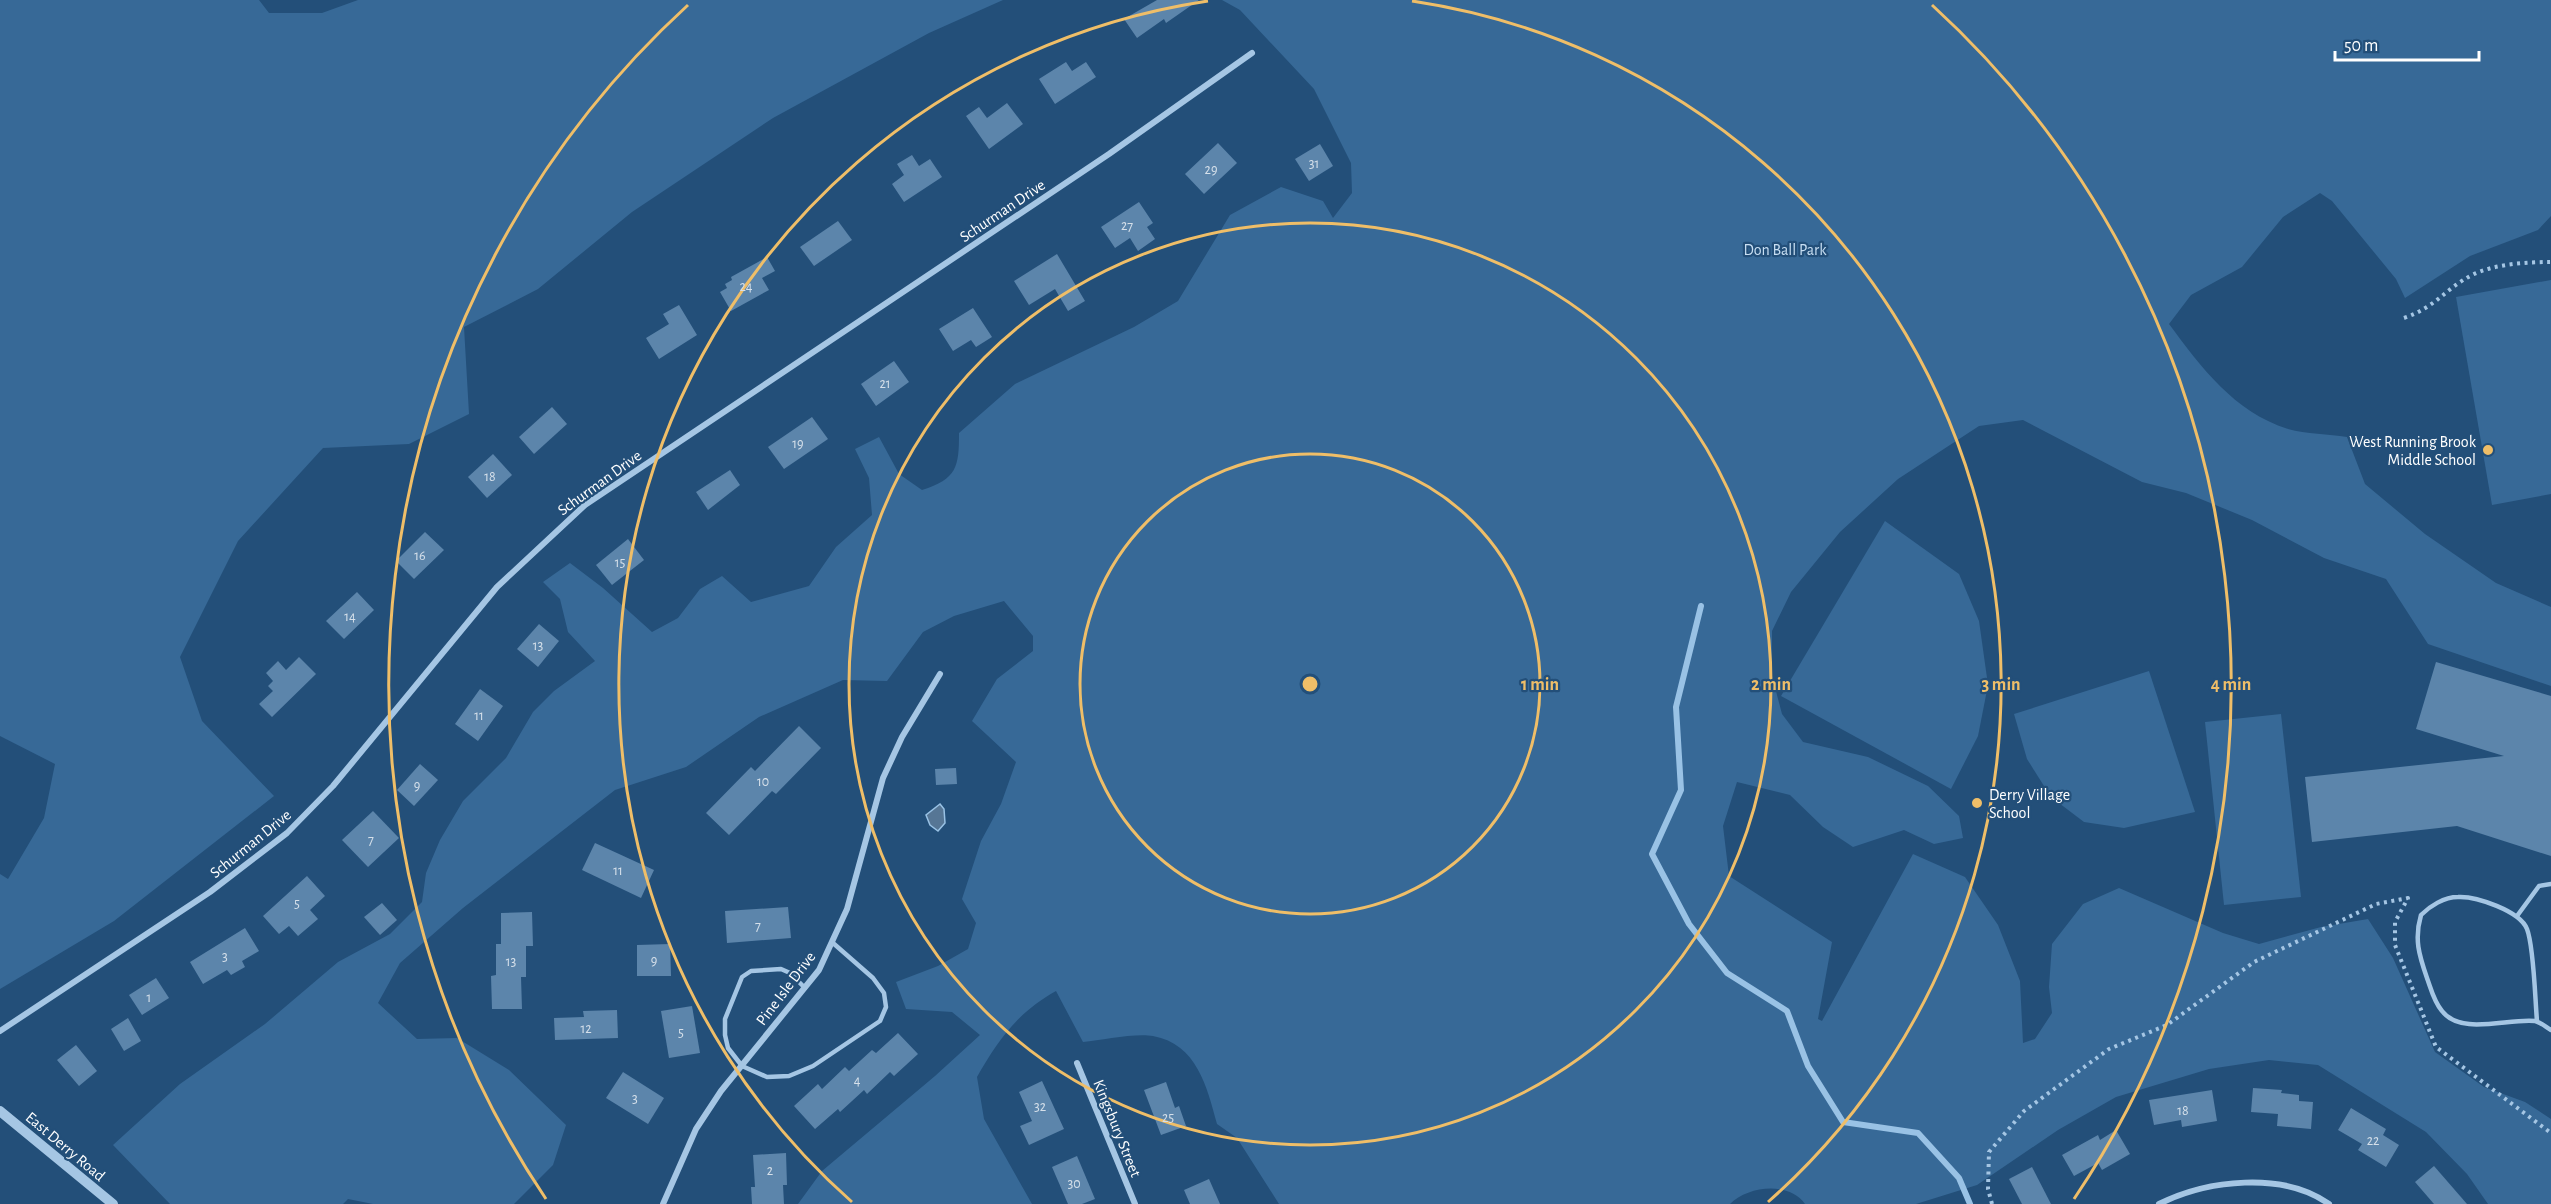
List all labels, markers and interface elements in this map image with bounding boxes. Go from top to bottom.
scale bar [2335,24,2479,62]
text: 50 m [2344,37,2378,55]
house number: 31 [1309,157,1319,171]
house number: 29 [1205,163,1217,177]
street label: Schurman Drive [957,176,1048,245]
house number: 27 [1121,219,1133,233]
park label: Don Ball Park [1743,242,1827,258]
house number: 24 [739,280,753,294]
house number: 21 [879,377,891,391]
place label: West Running Brook Middle School [2349,434,2477,468]
house number: 19 [792,437,804,451]
marker: West Running Brook Middle School [2481,443,2495,457]
street label: Schurman Drive [555,447,644,518]
house number: 18 [484,470,496,484]
house number: 16 [414,549,426,563]
house number: 15 [615,556,625,570]
house number: 14 [344,610,356,624]
house number: 13 [533,639,544,653]
centre of rings [1300,674,1320,694]
text: 1 min [1521,676,1559,694]
text: 2 min [1751,676,1791,694]
text: 3 min [1981,676,2021,694]
text: 4 min [2211,676,2251,694]
house number: 11 [474,709,484,723]
house number: 10 [757,775,769,789]
house number: 9 [414,779,420,793]
place label: Derry Village School [1989,787,2070,821]
marker: Derry Village School [1970,796,1984,810]
street label: Schurman Drive [207,806,294,881]
house number: 7 [368,833,374,847]
house number: 11 [613,864,623,878]
house number: 5 [294,897,300,911]
house number: 7 [755,919,761,933]
street label: Pine Isle Drive [753,949,819,1028]
house number: 3 [222,950,228,964]
house number: 9 [651,954,657,968]
house number: 13 [506,955,517,969]
house number: 1 [147,991,151,1005]
house number: 12 [580,1022,592,1036]
house number: 5 [678,1026,684,1040]
house number: 4 [854,1074,861,1088]
street label: Kingsbury Street [1089,1077,1144,1180]
house number: 3 [632,1092,638,1106]
house number: 32 [1034,1100,1046,1114]
house number: 18 [2177,1104,2189,1118]
street label: East Derry Road [22,1109,108,1185]
house number: 25 [1162,1111,1174,1125]
house number: 22 [2367,1134,2379,1148]
house number: 2 [767,1164,773,1178]
house number: 30 [1067,1177,1081,1191]

